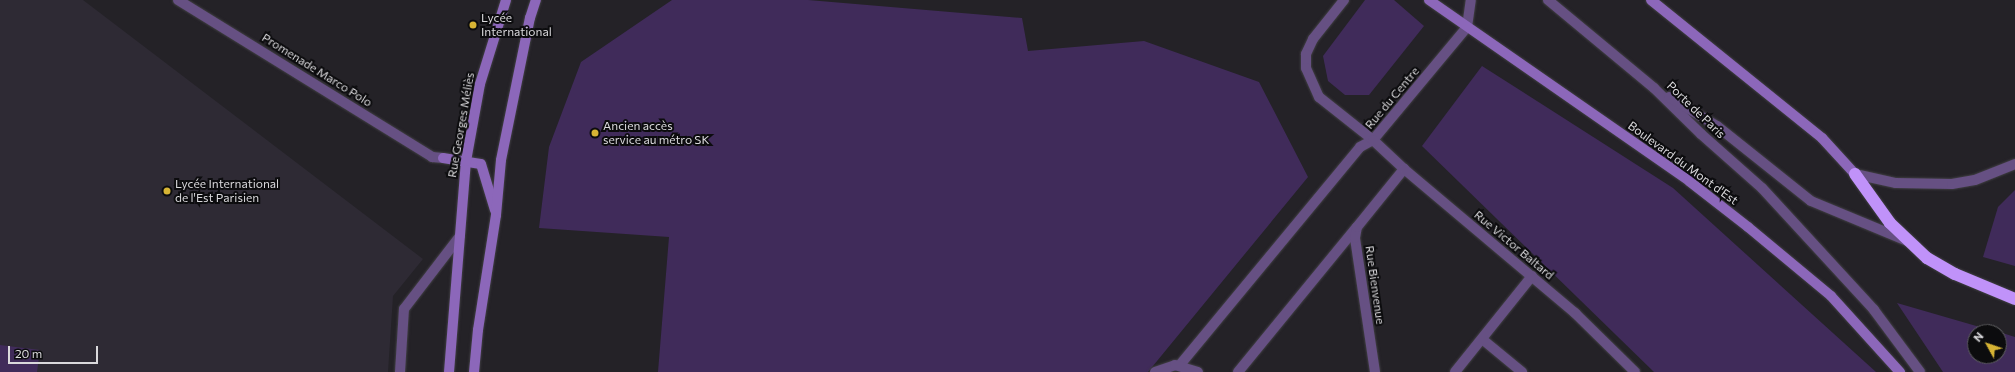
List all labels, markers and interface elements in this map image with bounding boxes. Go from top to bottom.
place label: Lycée International [481,11,552,39]
marker: Lycée International [468,20,478,30]
street label: Promenade Marco Polo [259,30,375,110]
street label: Rue du Centre [1362,64,1422,132]
street label: Rue Georges Méliès [445,71,477,179]
street label: Porte de Paris [1664,79,1728,141]
street label: Boulevard du Mont d'Est [1625,118,1741,208]
place label: Ancien accès service au métro SK [603,119,709,147]
marker: Ancien accès service au métro SK [590,128,600,138]
place label: Lycée International de l'Est Parisien [175,177,279,205]
marker: Lycée International de l'Est Parisien [162,186,172,196]
street label: Rue Victor Baltard [1471,208,1557,282]
street label: Rue Bienvenue [1362,245,1388,325]
north arrow [1967,324,2007,364]
text: N [1971,329,1986,344]
scale bar [10,338,100,364]
text: 20 m [15,346,42,360]

